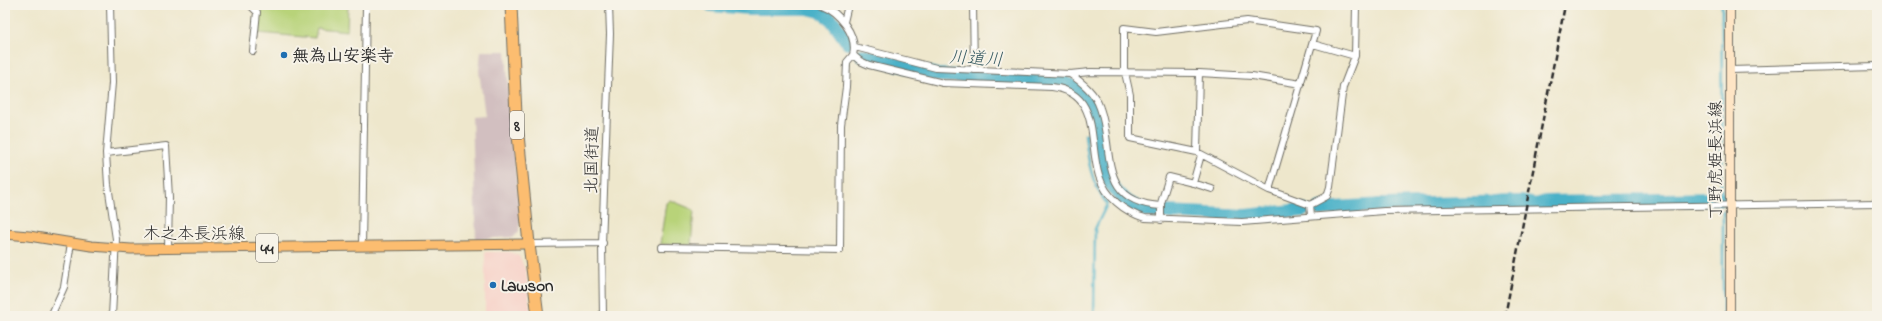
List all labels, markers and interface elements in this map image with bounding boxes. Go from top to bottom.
place label: 無為山安楽寺 [292,44,394,69]
water label: 川道川 [948,46,1004,74]
marker: 無為山安楽寺 [279,50,289,60]
street label: 丁野虎姫長浜線 [1704,101,1729,220]
road number: 8 [510,111,524,139]
street label: 北国街道 [579,126,606,194]
street label: 木之本長浜線 [143,222,245,247]
road number: 44 [256,234,278,262]
place label: Lawson [501,274,554,299]
marker: Lawson [488,280,498,290]

